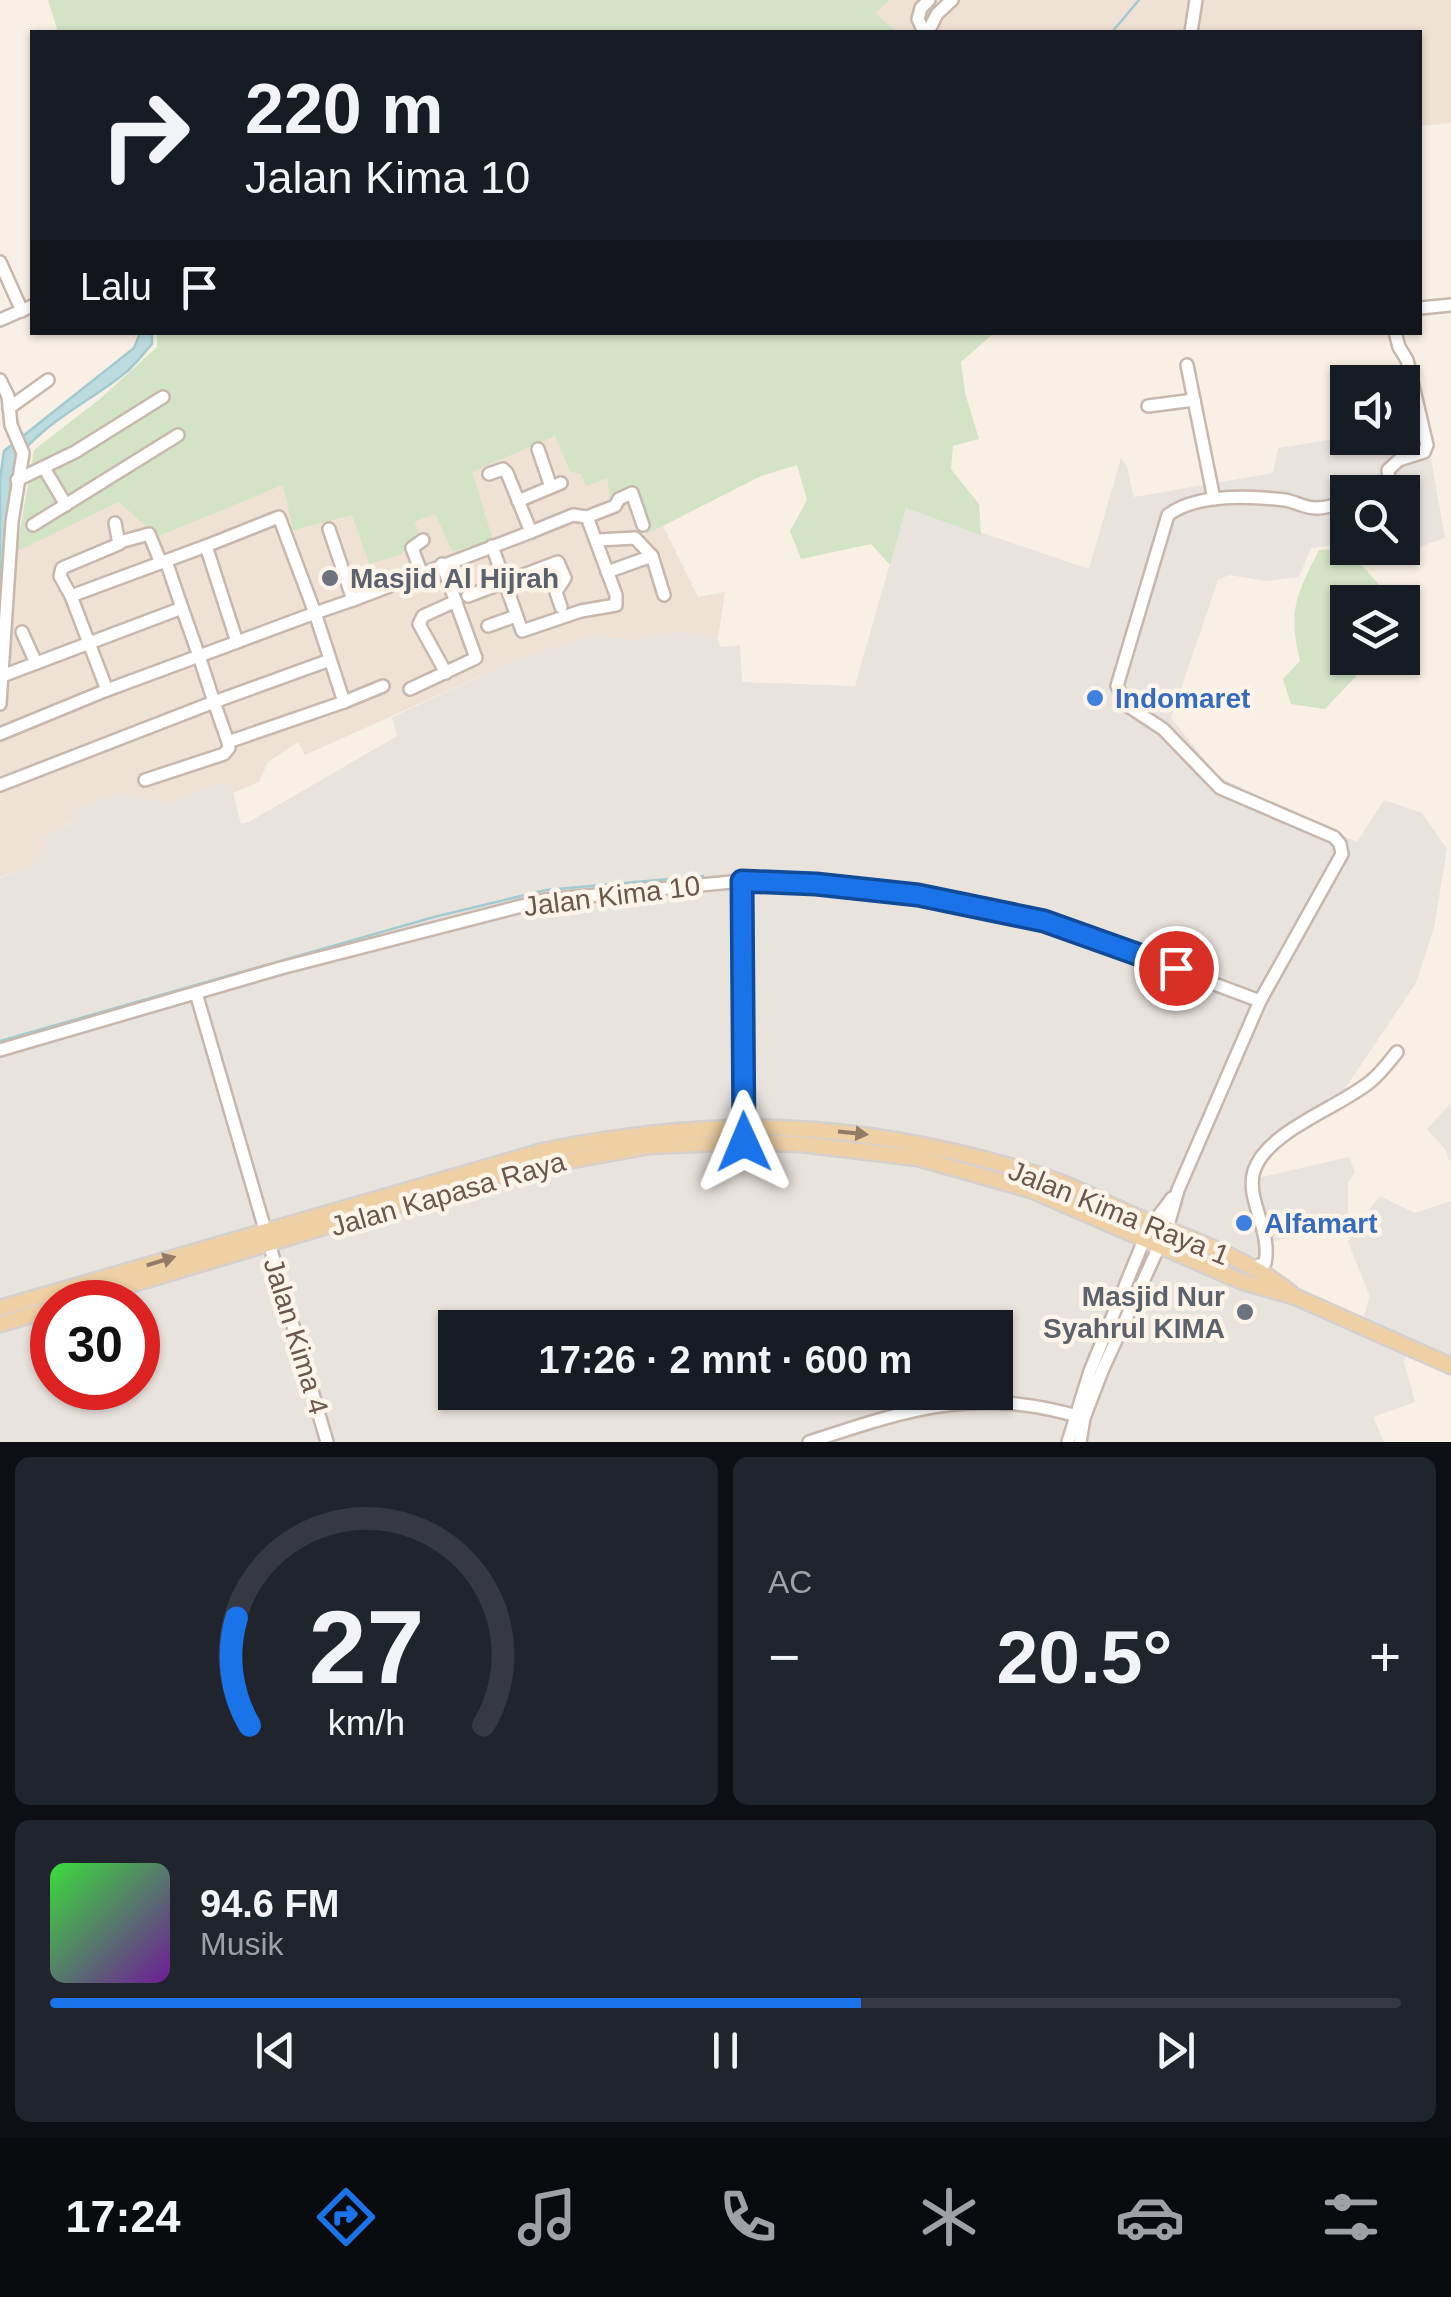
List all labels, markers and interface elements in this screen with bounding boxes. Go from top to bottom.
icon: right [80,70,210,200]
text: 220 m [245,70,443,148]
text: Jalan Kima 10 [245,152,530,203]
icon: arrive [172,260,227,315]
text: Lalu [80,266,152,308]
map controls [1330,365,1420,675]
button: sound [1330,365,1420,455]
button: search [1330,475,1420,565]
place label: Masjid Al Hijrah [350,563,559,594]
marker: Masjid Al Hijrah [319,567,341,589]
button: layers [1330,585,1420,675]
place label: Indomaret [1115,683,1250,714]
marker: Indomaret [1084,687,1106,709]
street label: Jalan Kima 10 [522,870,702,922]
pin [1134,926,1219,1011]
icon: arrive [1149,941,1204,996]
position arrow [692,1090,796,1194]
one-way arrow [837,1125,869,1141]
street label: Jalan Kapasa Raya [327,1146,569,1242]
street label: Jalan Kima Raya 1 [1004,1155,1234,1271]
place label: Alfamart [1264,1208,1378,1239]
marker: Alfamart [1233,1212,1255,1234]
one-way arrow [146,1253,176,1268]
street label: Jalan Kima 4 [258,1254,334,1418]
speed limit sign: 30 [30,1280,160,1410]
place label: Masjid Nur Syahrul KIMA [1043,1281,1225,1344]
marker: Masjid Nur Syahrul KIMA [1234,1301,1256,1323]
text: 17:26 · 2 mnt · 600 m [539,1339,912,1381]
text: AC [768,1564,812,1600]
text: 27 [309,1589,424,1705]
text: 20.5° [997,1615,1172,1699]
text: − [768,1626,800,1688]
text: + [1369,1626,1401,1688]
text: km/h [328,1703,405,1743]
text: 94.6 FM [200,1883,339,1925]
text: Musik [200,1926,284,1962]
icon: previous [248,2023,303,2078]
icon: pause [698,2023,753,2078]
icon: next [1148,2023,1203,2078]
icon: directions [311,2182,381,2252]
icon: music [512,2182,582,2252]
icon: phone [713,2182,783,2252]
icon: climate [914,2182,984,2252]
icon: car [1115,2182,1185,2252]
icon: filters [1316,2182,1386,2252]
text: 17:24 [65,2191,181,2242]

